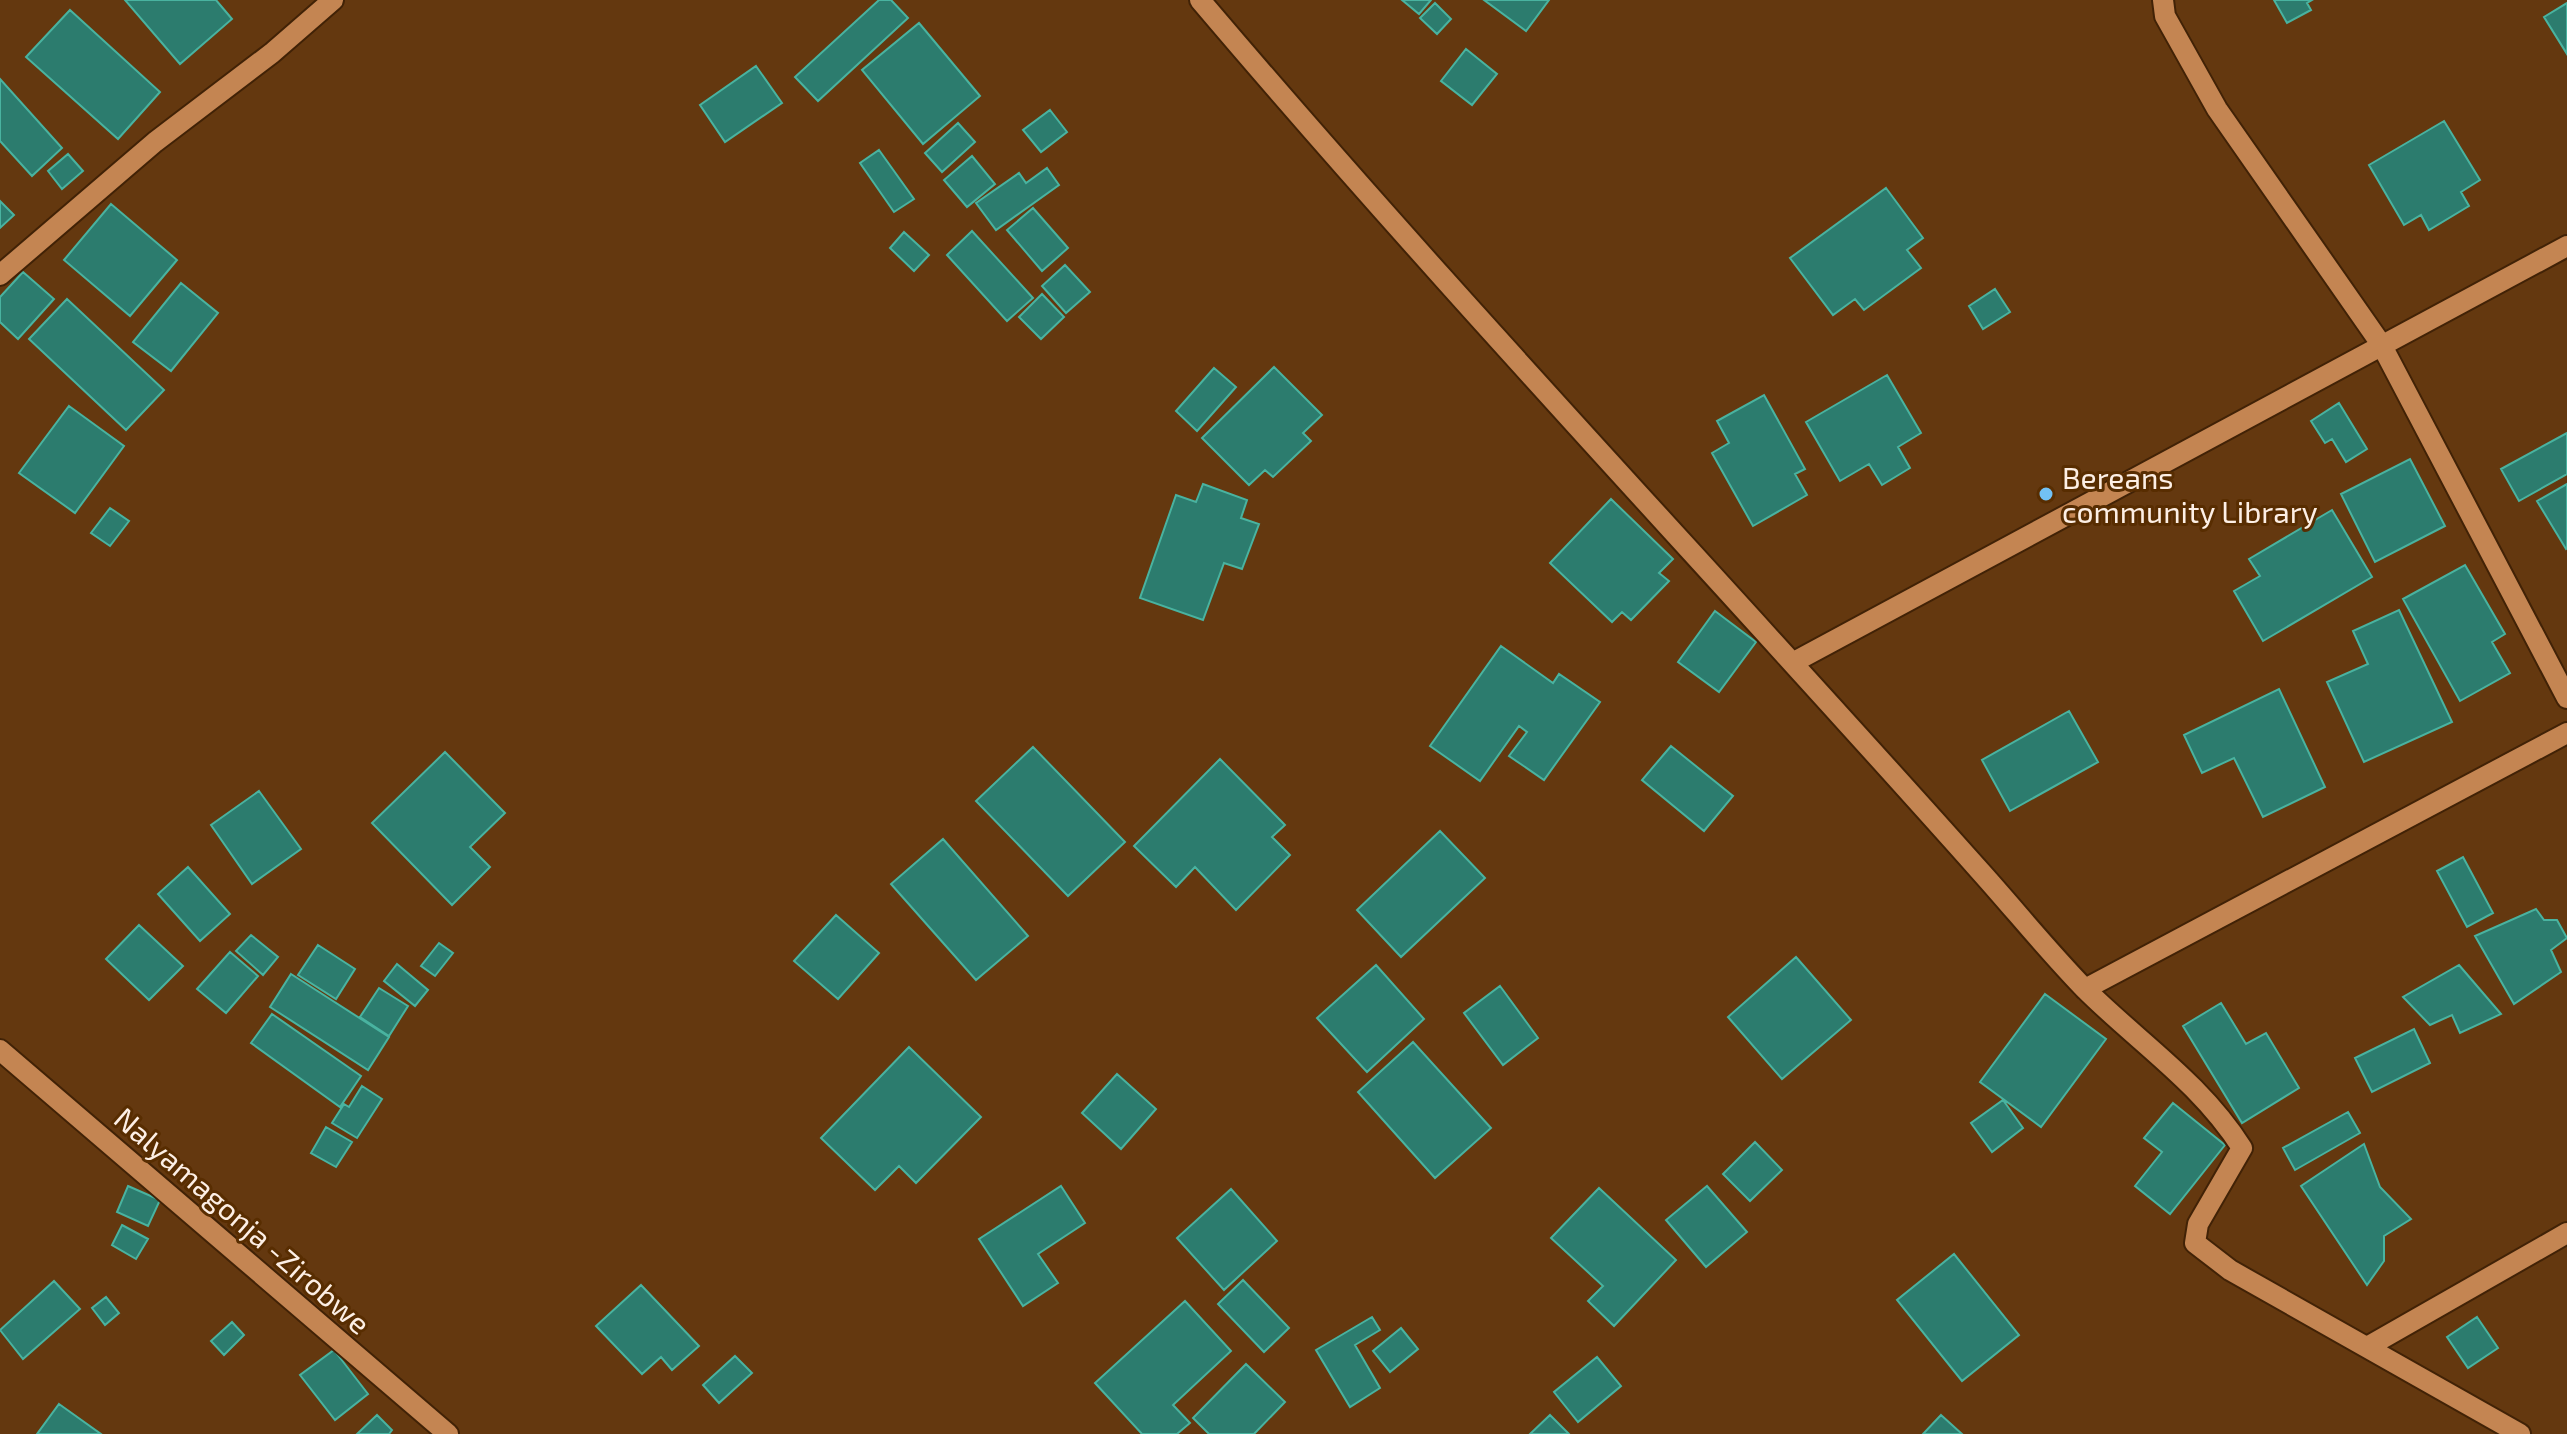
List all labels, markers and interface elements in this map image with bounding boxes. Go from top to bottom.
place label: Bereans community Library [2062,459,2318,529]
marker: Bereans community Library [2037,485,2055,503]
street label: Nalyamagonja -Zirobwe [108,1099,378,1341]

